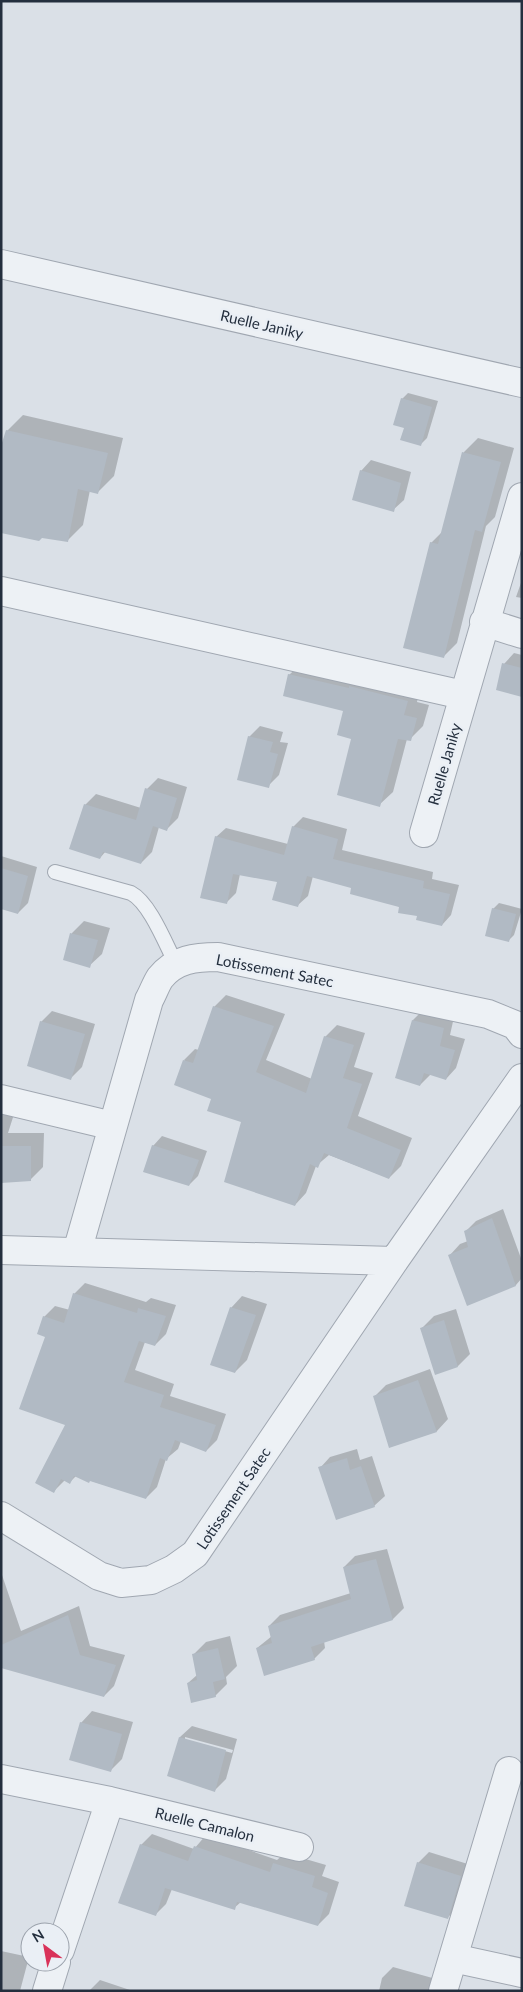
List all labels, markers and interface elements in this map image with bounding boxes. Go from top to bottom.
street label: Ruelle Janiky [219,306,305,342]
street label: Ruelle Janiky [424,721,464,807]
street label: Lotissement Satec [215,950,335,990]
street label: Lotissement Satec [192,1444,274,1552]
street label: Ruelle Camalon [153,1803,257,1845]
north arrow [20,1922,70,1972]
text: N [29,1925,47,1946]

